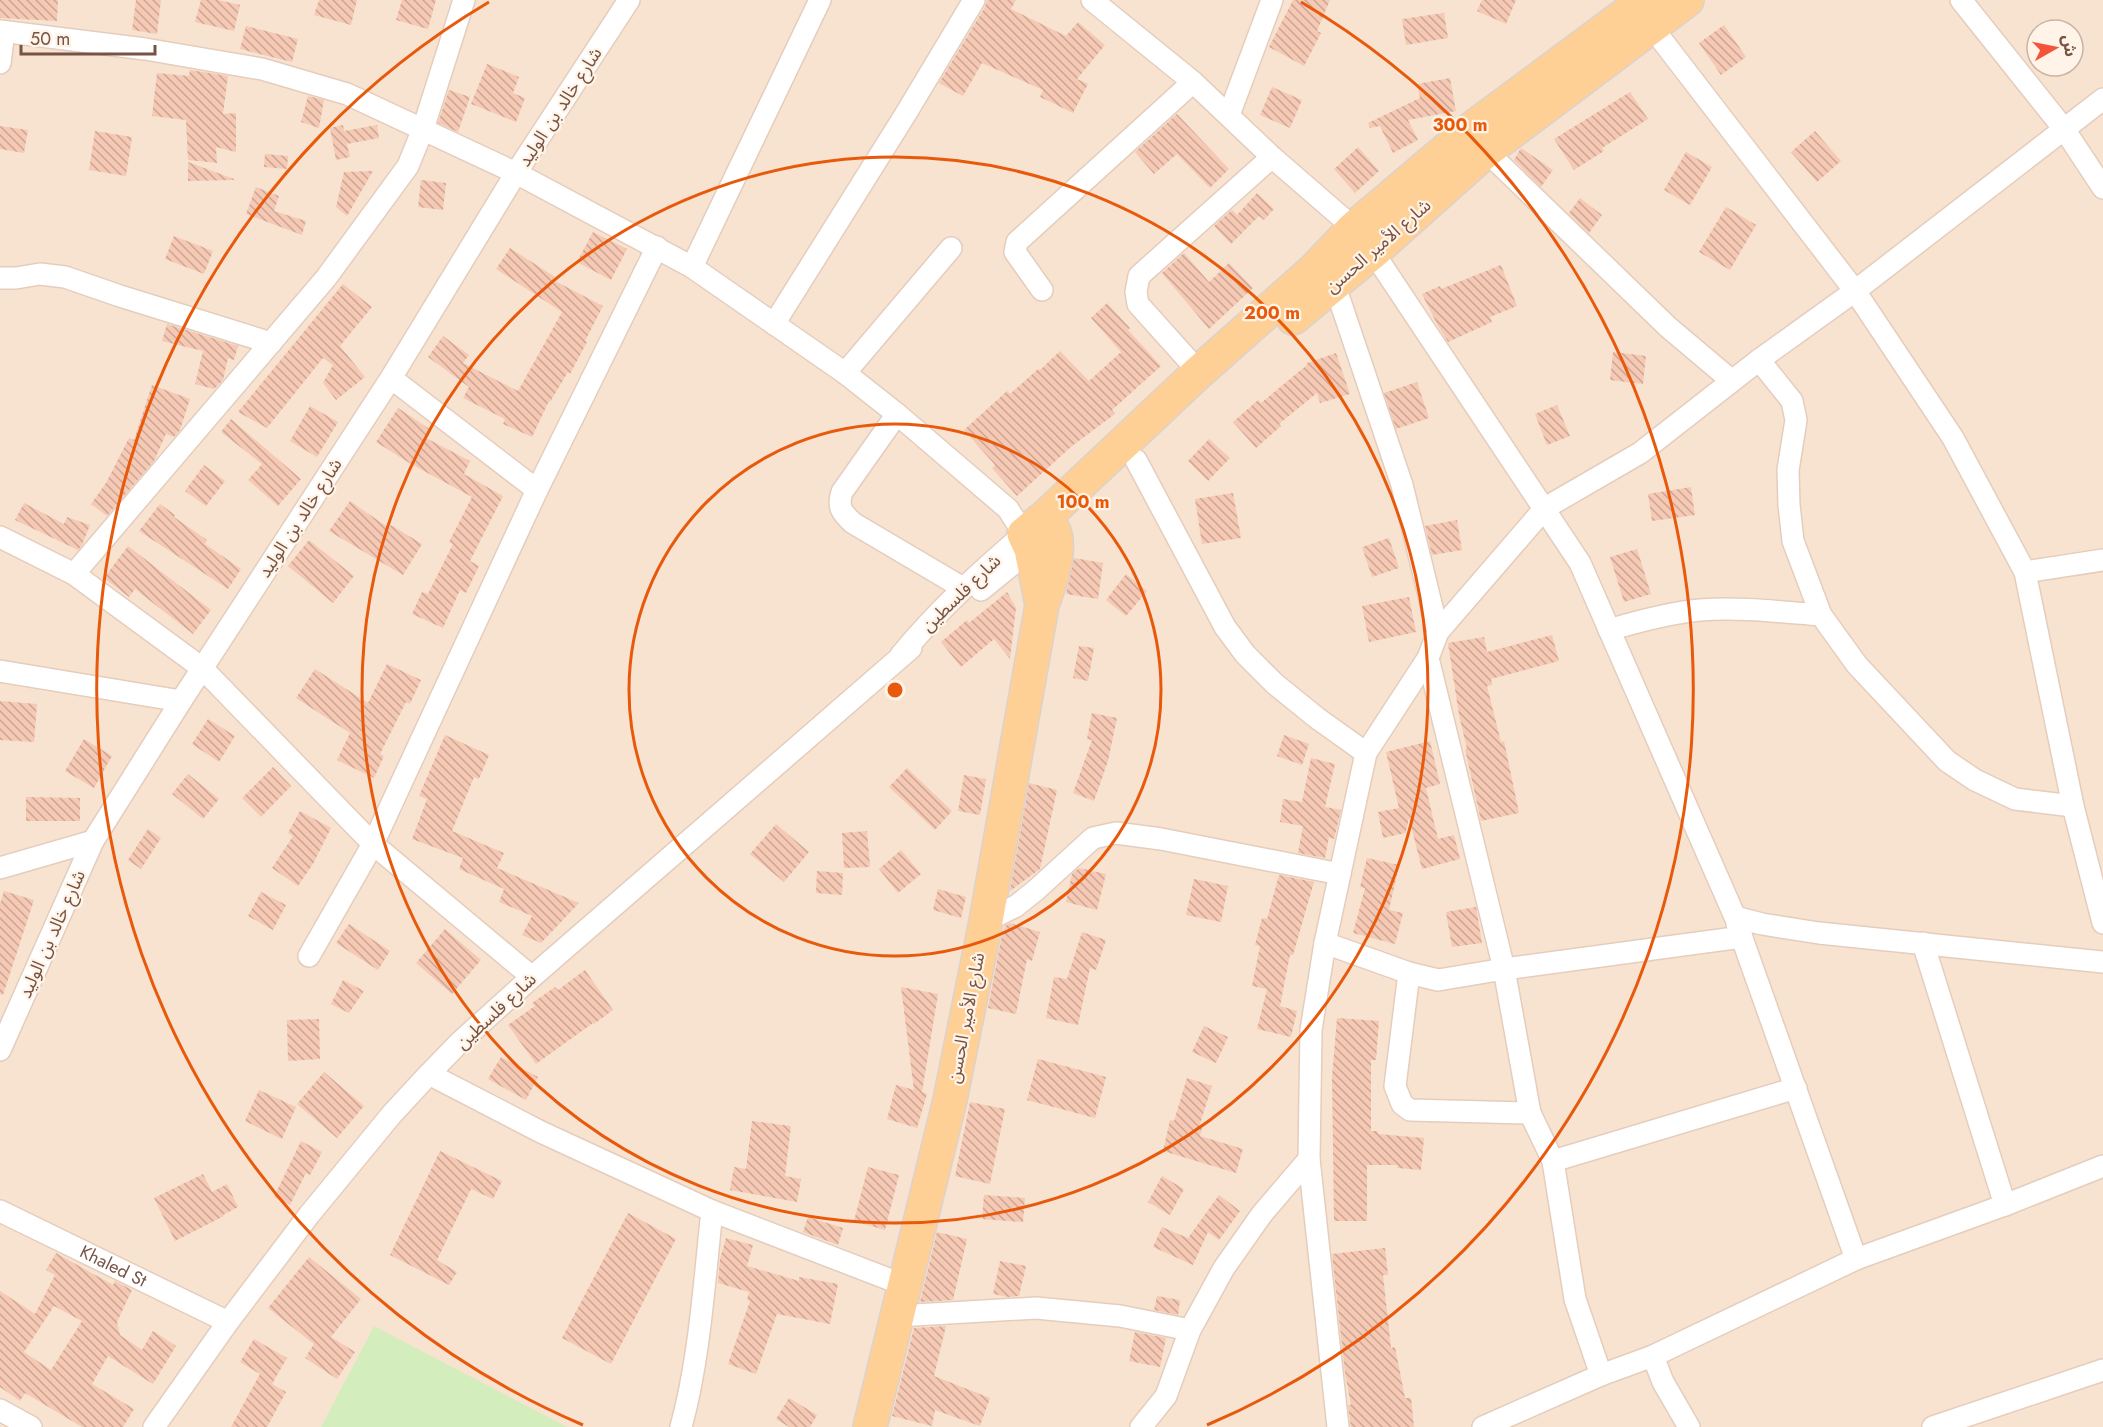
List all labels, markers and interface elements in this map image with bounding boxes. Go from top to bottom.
scale bar [21,18,154,56]
north arrow [2025,18,2085,78]
text: 50 m [30,26,70,52]
text: ش [2056,33,2082,58]
street label: شارع خالد بن الوليد [512,42,609,172]
text: 300 m [1432,112,1488,138]
street label: شارع الأمير الحسن [1319,193,1437,300]
text: 200 m [1244,300,1300,326]
street label: شارع خالد بن الوليد [252,453,349,583]
text: 100 m [1056,489,1110,515]
street label: شارع فلسطين [915,548,1007,638]
centre of rings [885,680,905,700]
street label: شارع خالد بن الوليد [12,866,93,1003]
street label: شارع الأمير الحسن [941,950,992,1086]
street label: شارع فلسطين [450,967,543,1056]
street label: Khaled St [75,1239,152,1294]

